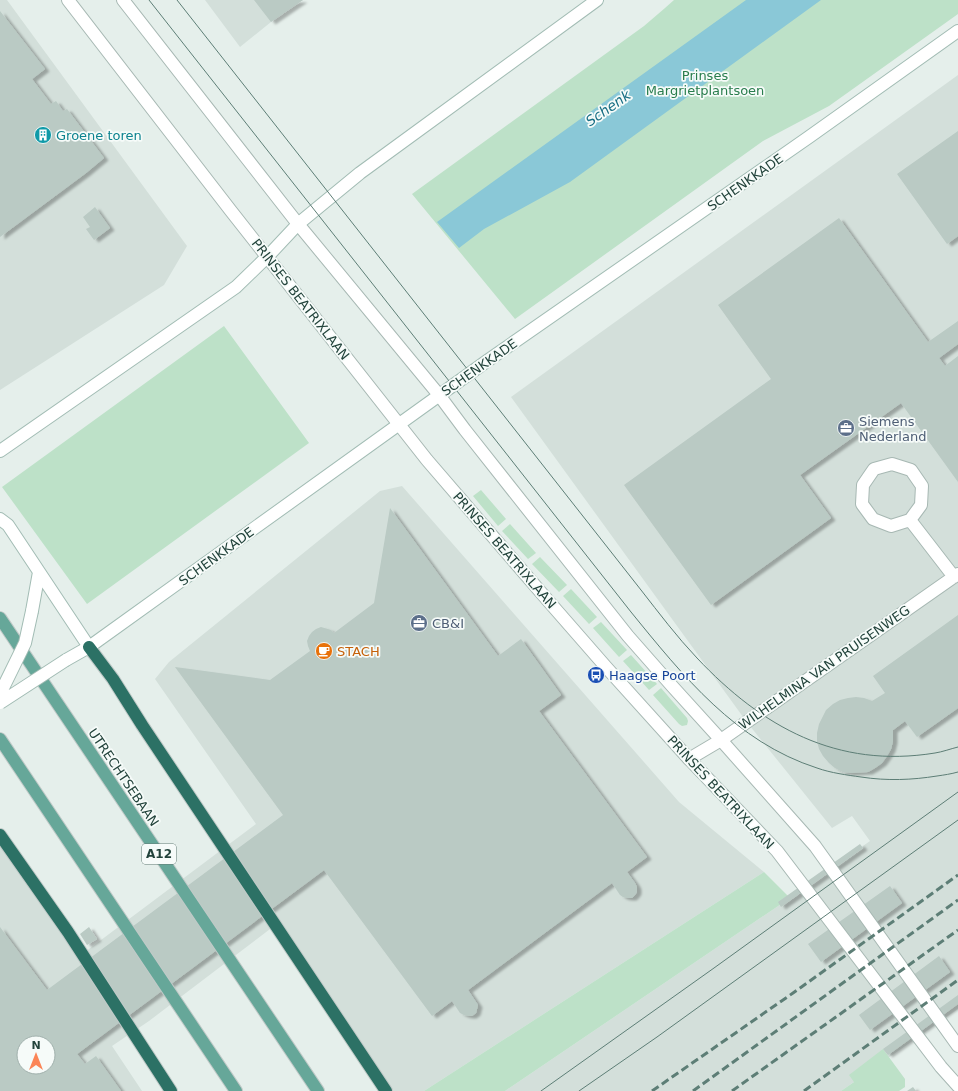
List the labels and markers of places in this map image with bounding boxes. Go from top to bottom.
building icon: Groene toren [33,125,53,145]
place label: Groene toren [56,128,142,143]
place label: Siemens Nederland [859,414,926,444]
office icon: Siemens Nederland [836,418,856,438]
office icon: CB&I [409,613,429,633]
place label: CB&I [432,616,464,631]
cafe icon: STACH [314,641,334,661]
place label: STACH [337,644,380,659]
bus stop icon: Haagse Poort [586,665,606,685]
place label: Haagse Poort [609,668,696,683]

